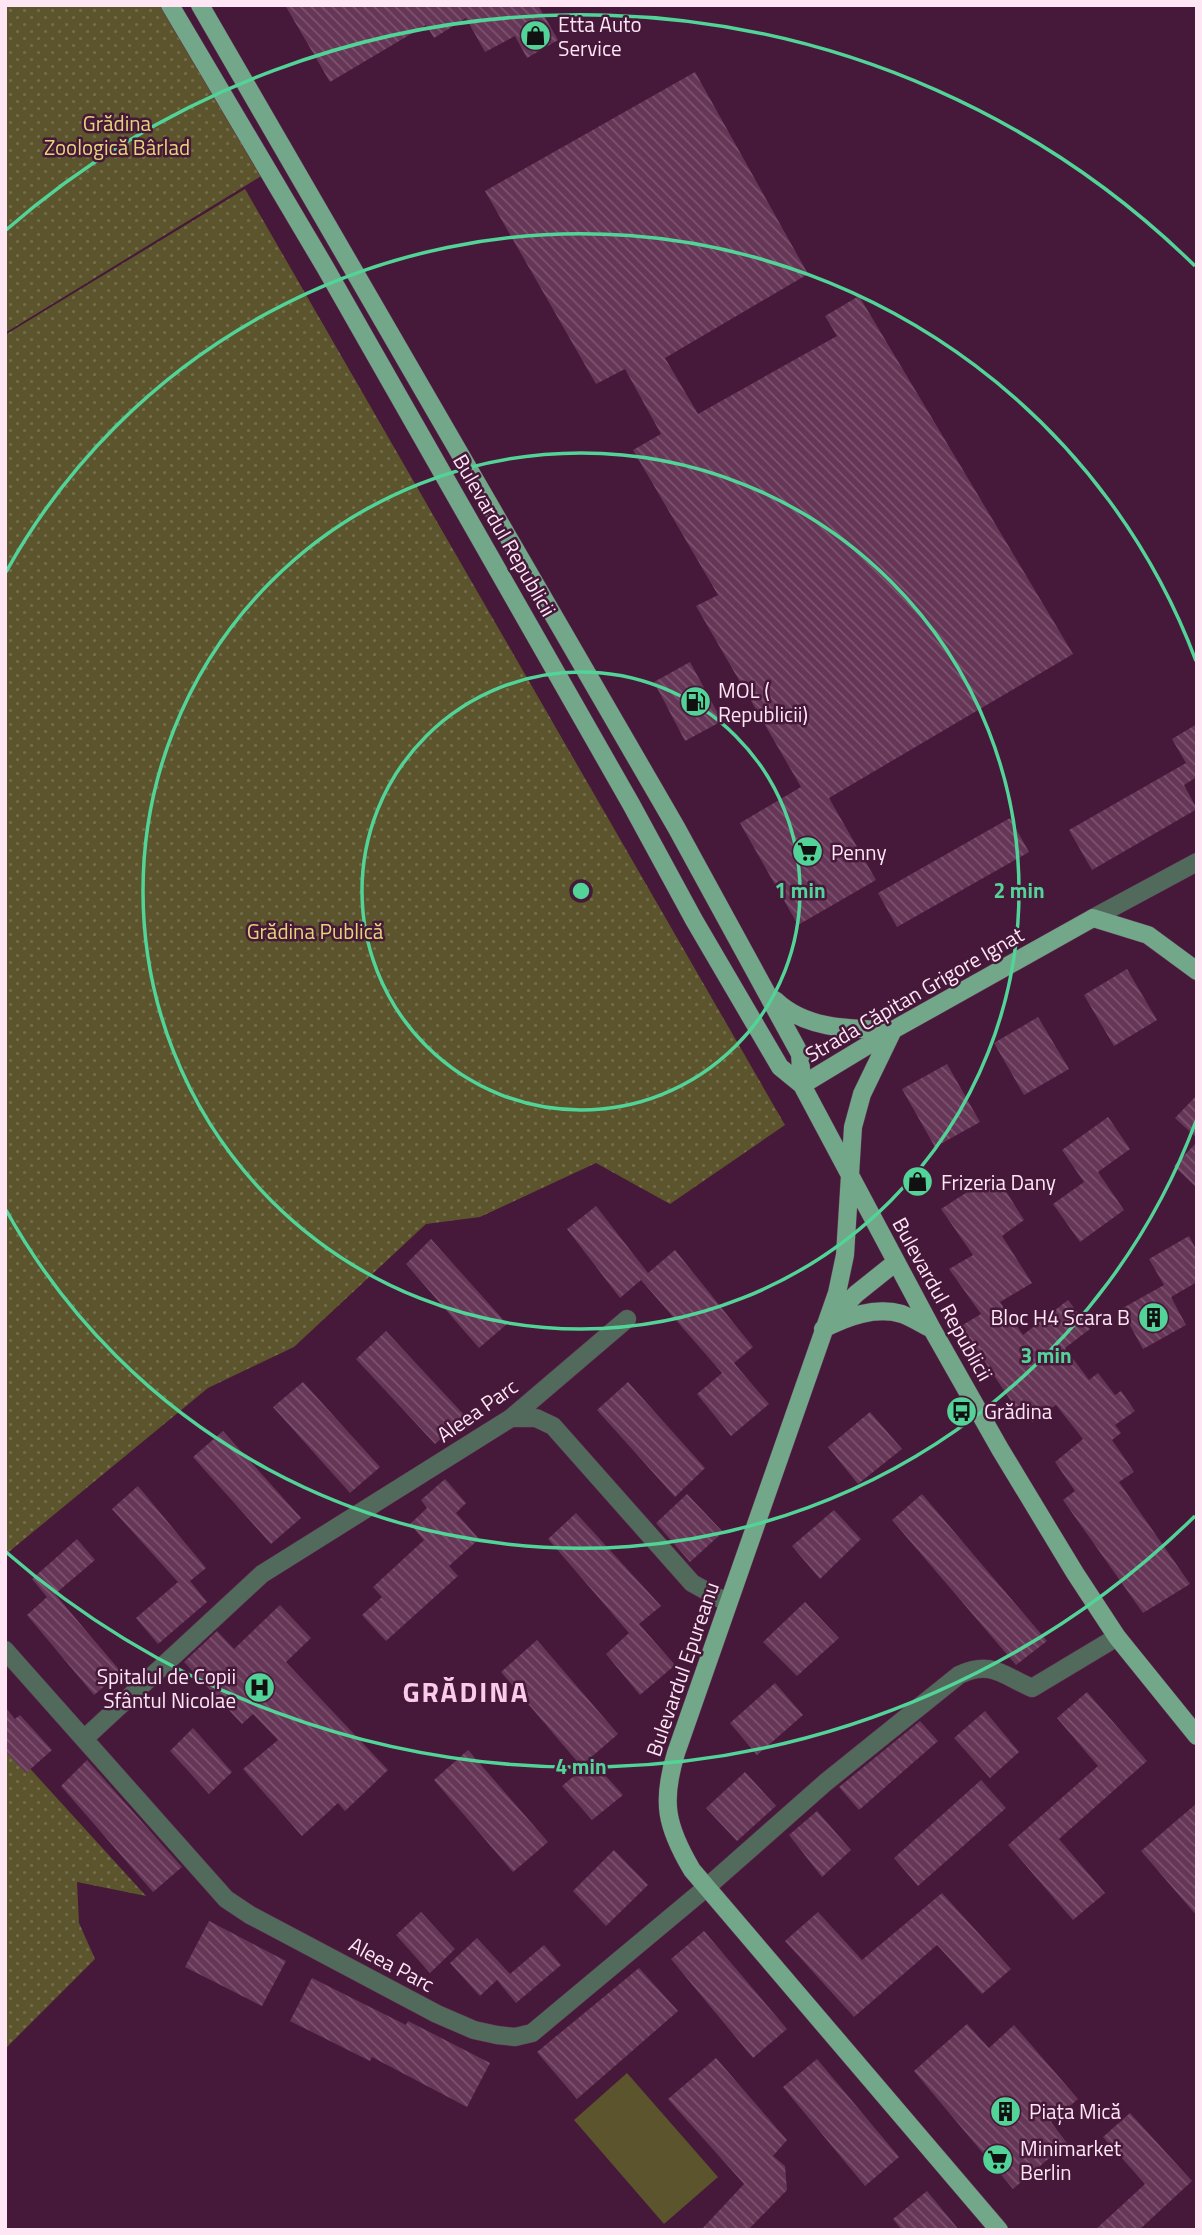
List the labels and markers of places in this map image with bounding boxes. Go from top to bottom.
place label: Etta Auto Service [558,8,642,64]
shop icon: Etta Auto Service [518,19,552,53]
place label: MOL ( Republicii) [718,674,808,730]
fuel station icon: MOL ( Republicii) [678,685,712,719]
supermarket icon: Penny [791,835,825,869]
place label: Penny [831,836,887,868]
centre of rings [569,879,593,903]
shop icon: Frizeria Dany [901,1165,935,1199]
place label: Frizeria Dany [941,1166,1056,1198]
building icon: Bloc H4 Scara B [1136,1300,1170,1334]
place label: Bloc H4 Scara B [990,1301,1130,1333]
bus stop icon: Grădina [944,1394,978,1428]
place label: Grădina [984,1395,1053,1427]
place label: Spitalul de Copii Sfântul Nicolae [97,1660,236,1716]
hospital icon: Spitalul de Copii Sfântul Nicolae [242,1671,276,1705]
building icon: Piața Mică [989,2094,1023,2128]
place label: Piața Mică [1029,2095,1121,2127]
place label: Minimarket Berlin [1020,2132,1122,2188]
supermarket icon: Minimarket Berlin [980,2143,1014,2177]

